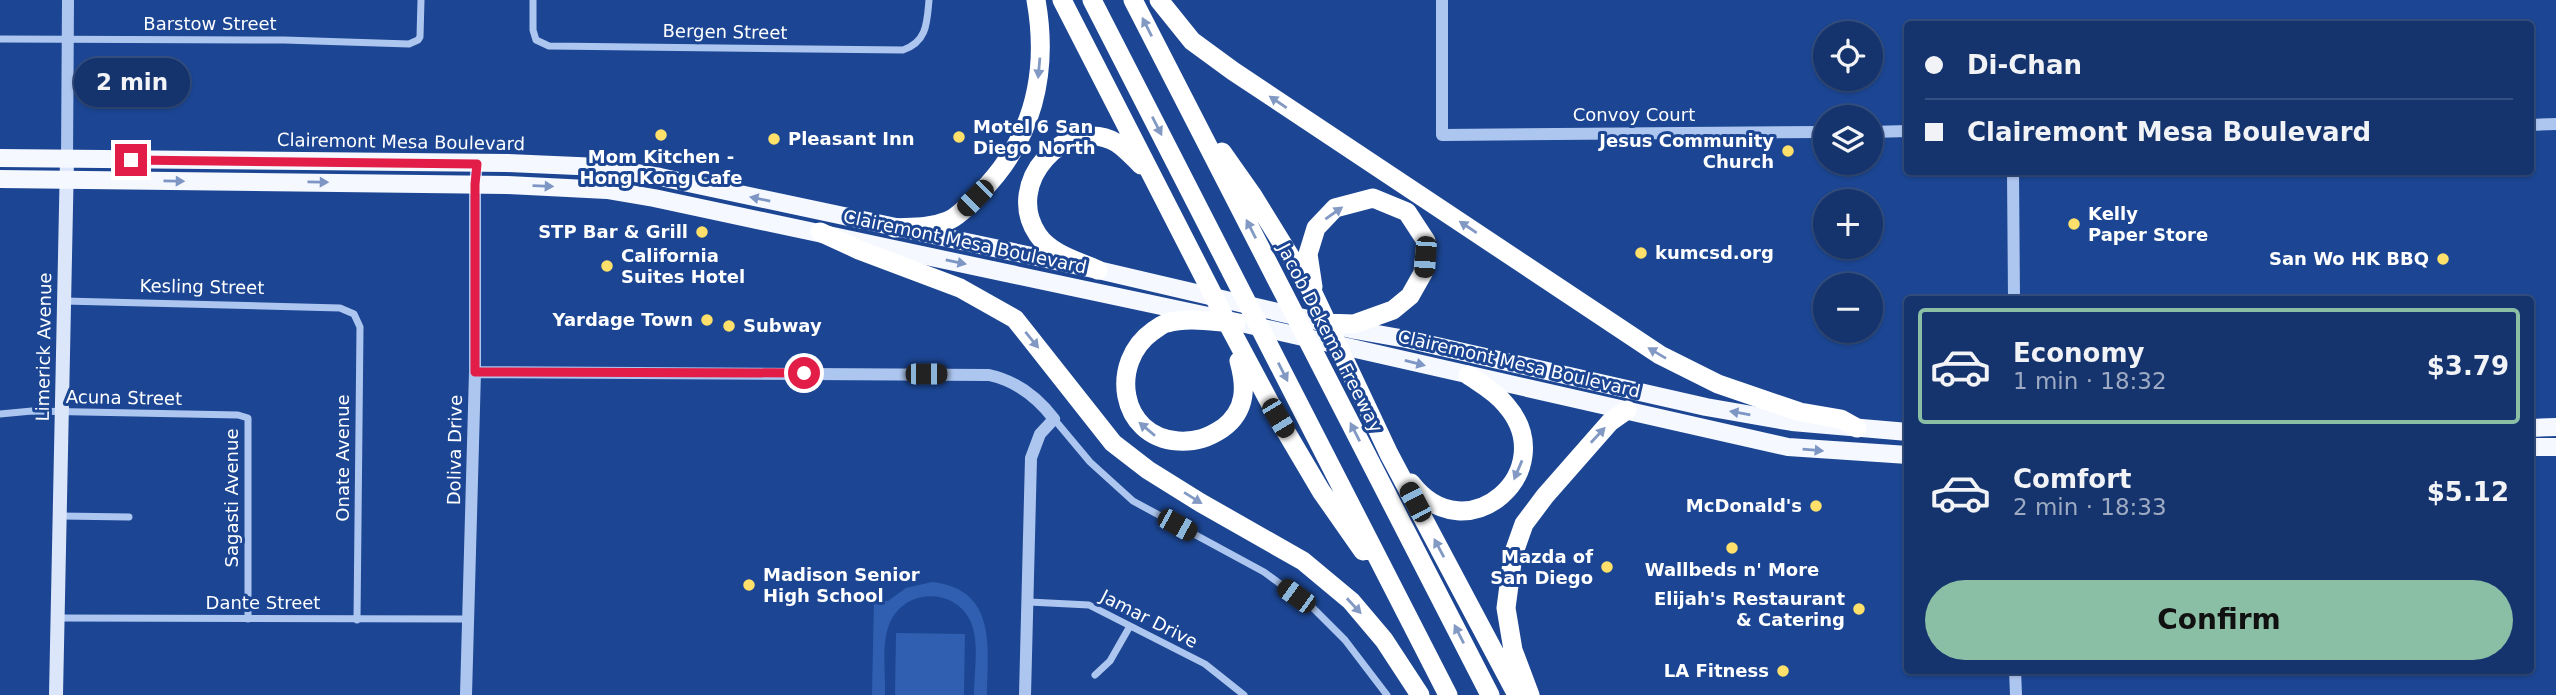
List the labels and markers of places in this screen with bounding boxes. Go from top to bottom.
place label: Motel 6 San Diego North [973,116,1096,158]
marker: Mom Kitchen - Hong Kong Cafe [653,127,669,143]
place label: Pleasant Inn [788,128,915,149]
marker: Motel 6 San Diego North [951,129,967,145]
place label: Jesus Community Church [1597,130,1774,172]
marker: Pleasant Inn [766,131,782,147]
marker: Jesus Community Church [1780,143,1796,159]
place label: Mom Kitchen - Hong Kong Cafe [580,146,742,188]
place label: Kelly Paper Store [2088,203,2208,245]
marker: Kelly Paper Store [2066,216,2082,232]
place label: STP Bar & Grill [538,221,688,242]
marker: STP Bar & Grill [694,224,710,240]
place label: kumcsd.org [1655,242,1774,263]
place label: California Suites Hotel [621,245,745,287]
marker: kumcsd.org [1633,245,1649,261]
place label: San Wo HK BBQ [2269,248,2429,269]
marker: San Wo HK BBQ [2435,251,2451,267]
marker: California Suites Hotel [599,258,615,274]
place label: Yardage Town [552,309,693,330]
marker: Yardage Town [699,312,715,328]
place label: Subway [743,315,822,336]
marker: Subway [721,318,737,334]
place label: McDonald's [1686,495,1802,516]
marker: McDonald's [1808,498,1824,514]
marker: Wallbeds n' More [1724,540,1740,556]
place label: Mazda of San Diego [1490,546,1593,588]
marker: Mazda of San Diego [1599,559,1615,575]
place label: Wallbeds n' More [1645,559,1819,580]
place label: Madison Senior High School [763,564,920,606]
marker: Madison Senior High School [741,577,757,593]
place label: Elijah's Restaurant & Catering [1654,588,1845,630]
marker: Elijah's Restaurant & Catering [1851,601,1867,617]
place label: LA Fitness [1664,660,1769,681]
marker: LA Fitness [1775,663,1791,679]

